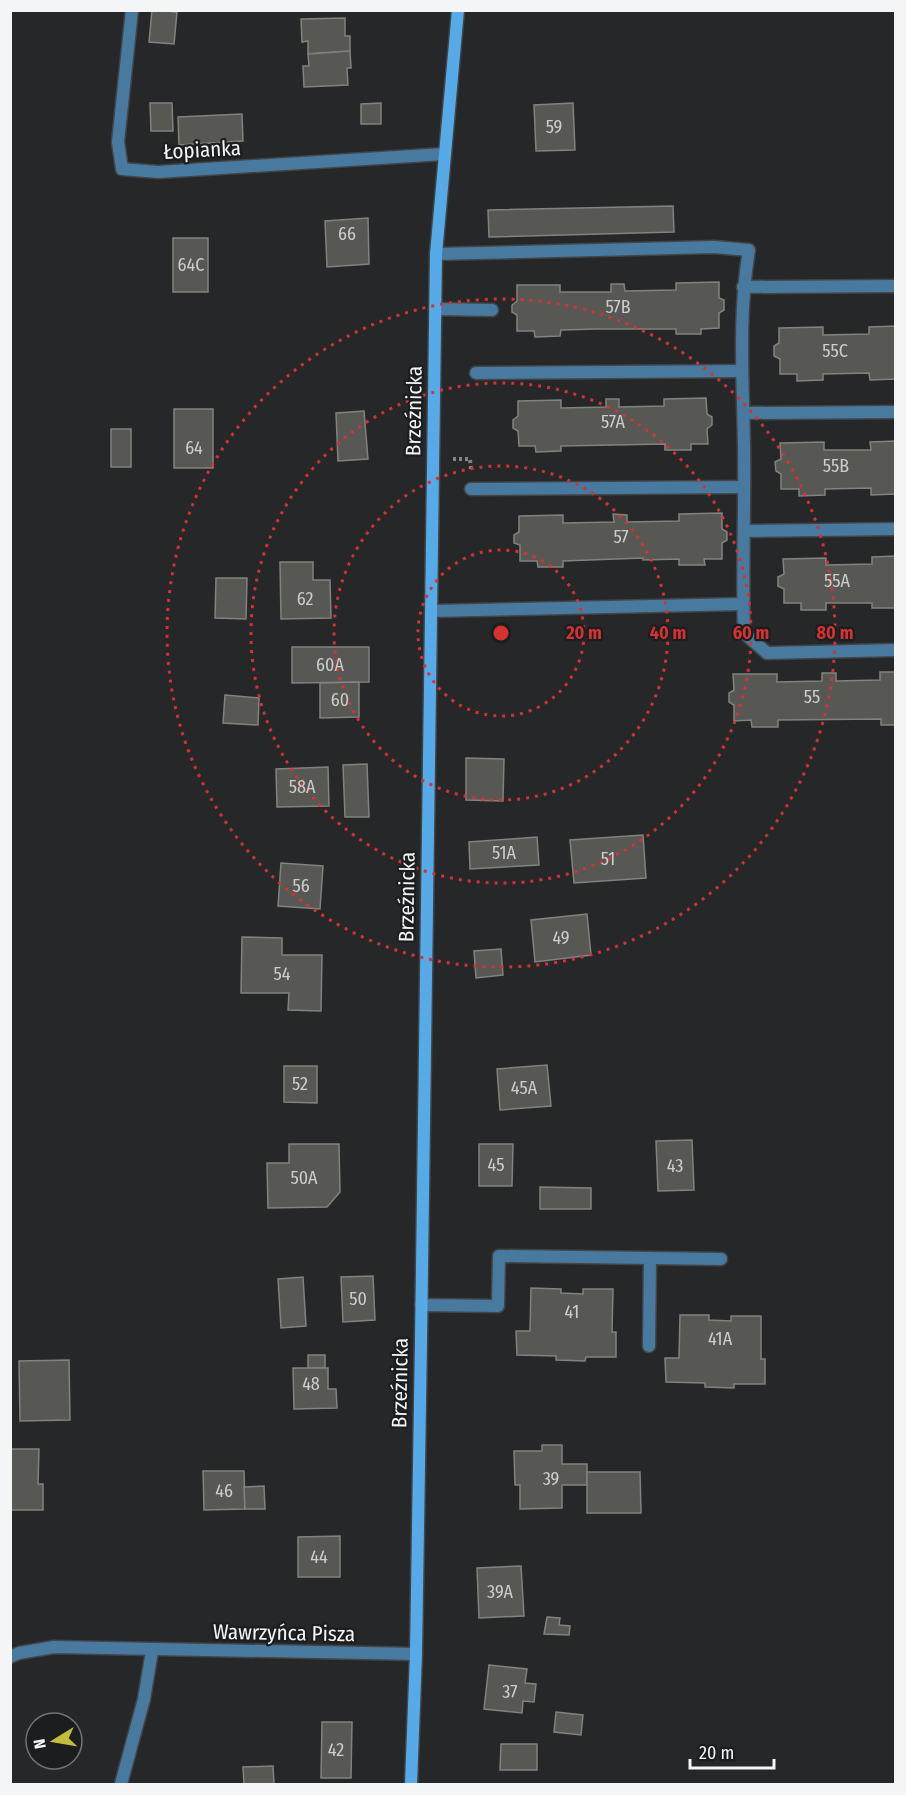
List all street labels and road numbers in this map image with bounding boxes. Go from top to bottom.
street label: Łopianka [162,135,242,165]
street label: Brzeźnicka [400,366,428,456]
street label: Brzeźnicka [393,852,421,942]
street label: Brzeźnicka [386,1338,414,1428]
street label: Wawrzyńca Pisza [213,1619,355,1647]

